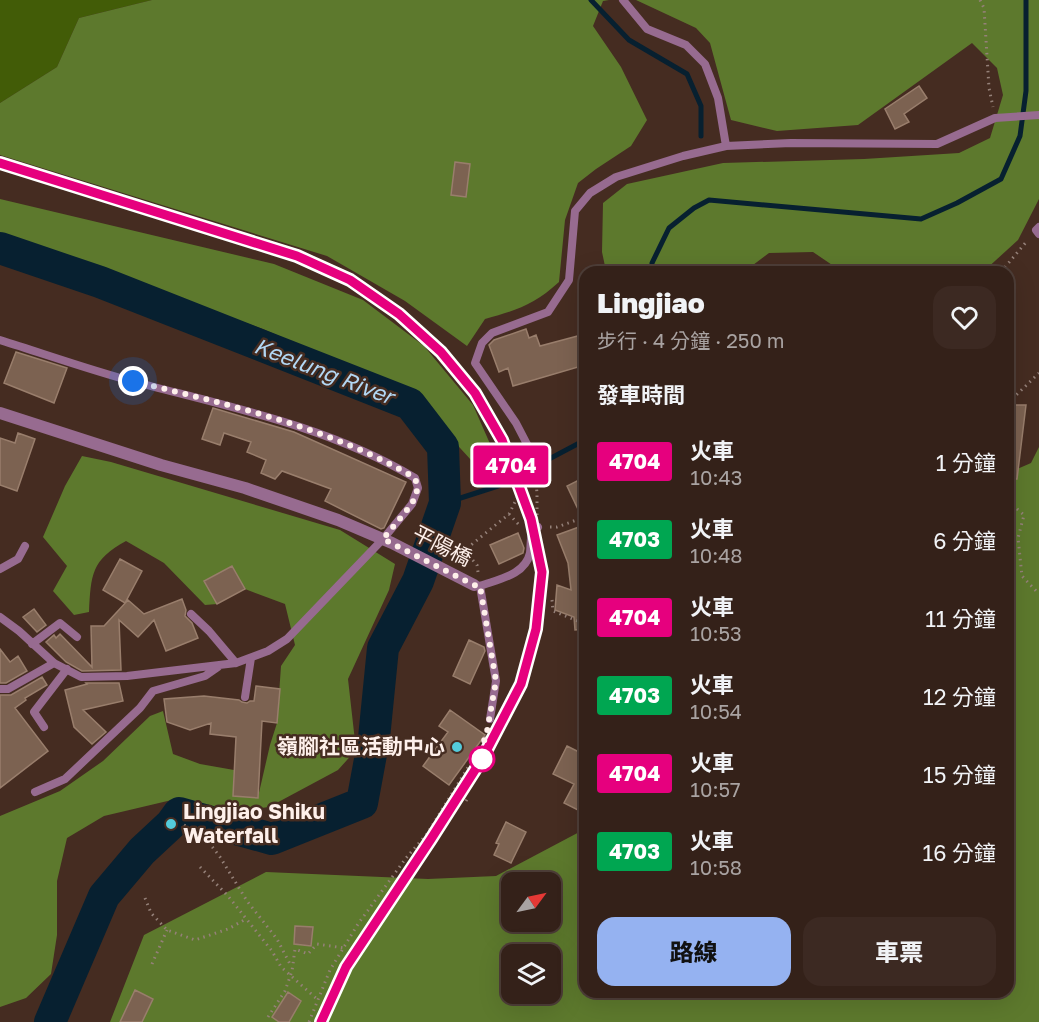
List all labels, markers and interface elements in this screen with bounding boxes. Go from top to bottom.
text: Lingjiao [597,286,705,319]
button: heart [933,286,996,349]
text: 步行 · 4 分鐘 · 250 m [597,328,785,352]
water label: Keelung River [251,332,401,411]
your location [118,366,148,396]
text: 發車時間 [597,381,685,408]
text: 火車 [690,437,734,464]
line badge: 4704 [469,446,553,484]
text: 4704 [609,448,660,474]
text: 1 分鐘 [936,449,996,476]
text: 4704 [485,452,537,478]
text: 10:43 [690,465,742,489]
text: 火車 [690,515,734,542]
street label: 平陽橋 [408,519,476,571]
text: 4703 [609,526,660,552]
text: 6 分鐘 [933,527,996,554]
text: 10:48 [690,543,743,567]
text: 火車 [690,593,734,620]
text: 4704 [609,604,660,630]
text: 11 分鐘 [925,605,996,632]
text: 10:53 [690,621,742,645]
text: 火車 [690,671,734,698]
text: 4703 [609,682,660,708]
text: 12 分鐘 [923,683,996,710]
text: 10:54 [690,699,742,723]
place label: 嶺腳社區活動中心 [277,733,445,759]
marker: 嶺腳社區活動中心 [450,740,464,754]
unlabelled marker [469,746,495,772]
text: 火車 [690,749,734,776]
text: 4704 [609,760,660,786]
text: 15 分鐘 [923,761,996,788]
text: 10:57 [690,777,741,801]
place label: Lingjiao Shiku Waterfall [183,798,325,848]
marker: Lingjiao Shiku Waterfall [164,817,178,831]
text: 火車 [690,827,734,854]
text: 4703 [609,838,660,864]
text: 16 分鐘 [923,839,996,866]
text: 10:58 [690,855,742,879]
north arrow [501,872,561,932]
map controls [501,872,561,1004]
button: 路線 [597,917,791,986]
button: 車票 [803,917,996,986]
button: layers [501,944,561,1004]

